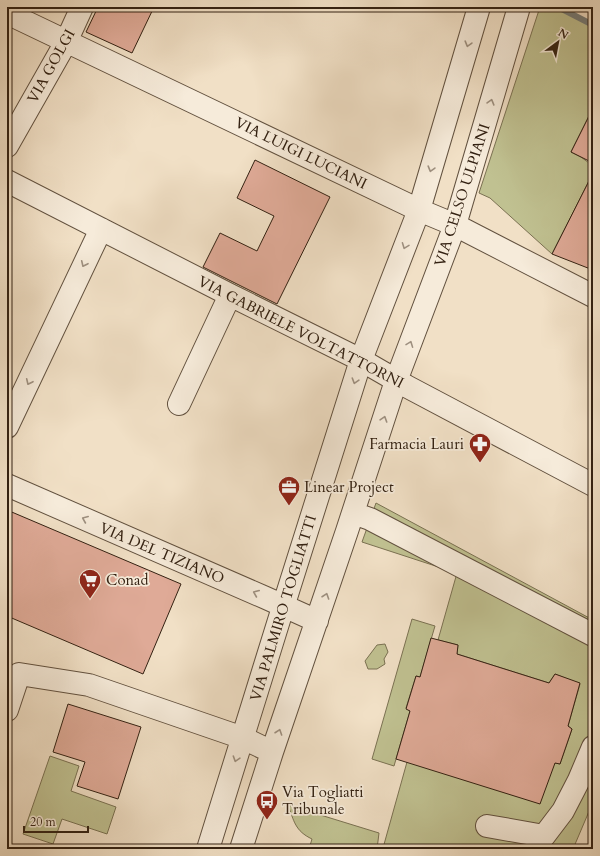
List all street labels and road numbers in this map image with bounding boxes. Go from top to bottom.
street label: VIA GOLGI [22,25,80,107]
street label: VIA LUIGI LUCIANI [232,112,370,194]
street label: VIA CELSO ULPIANI [429,121,495,269]
street label: VIA GABRIELE VOLTATTORNI [195,271,407,393]
street label: VIA PALMIRO TOGLIATTI [245,512,321,704]
street label: VIA DEL TIZIANO [97,518,227,588]

